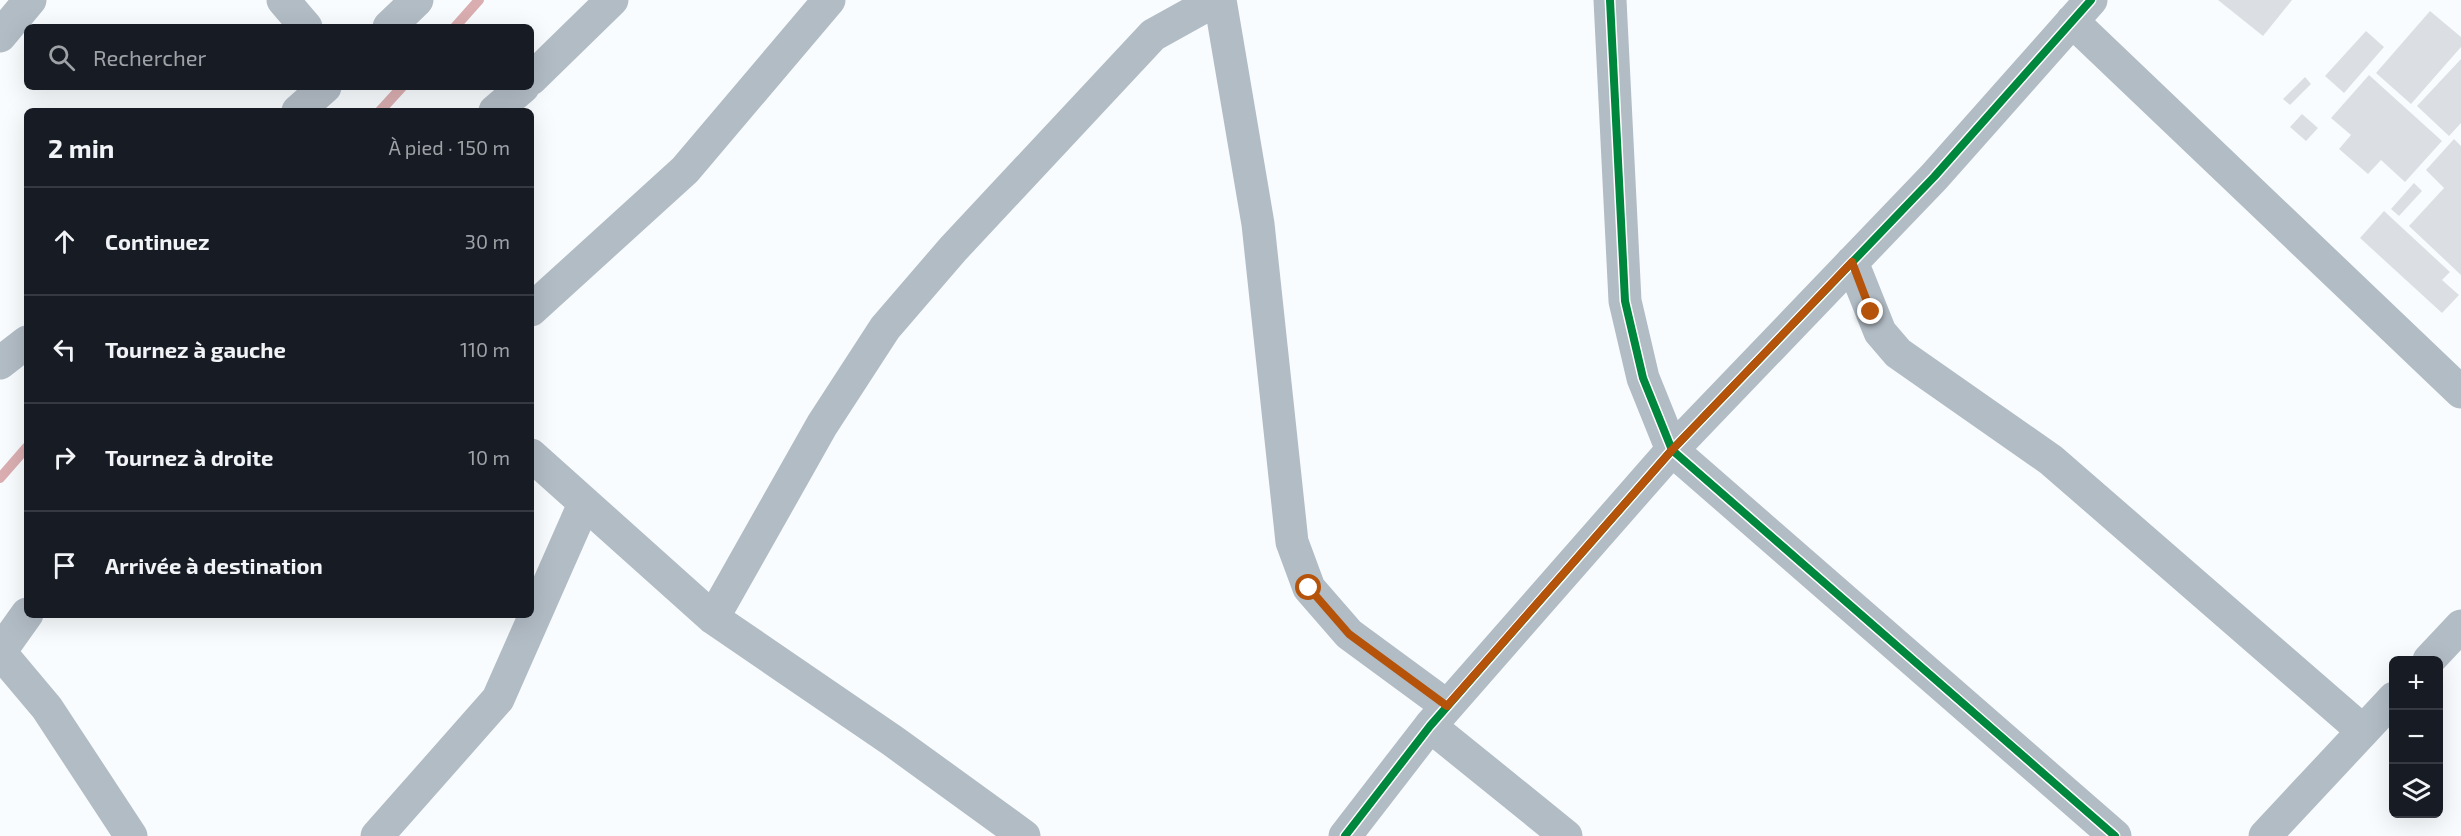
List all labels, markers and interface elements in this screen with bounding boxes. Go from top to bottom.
search box [24,24,534,90]
icon: search [45,41,78,74]
text: Rechercher [93,44,206,70]
text: 2 min [48,132,114,163]
text: À pied · 150 m [388,135,510,159]
icon: ahead [48,225,81,258]
text: Continuez [105,228,209,254]
text: 30 m [465,229,510,253]
route end [1857,298,1883,324]
icon: left [48,333,81,366]
text: Tournez à gauche [105,336,286,362]
text: 110 m [460,337,510,361]
icon: right [48,441,81,474]
text: Tournez à droite [105,444,274,470]
text: 10 m [468,445,510,469]
icon: arrive [48,549,81,582]
text: Arrivée à destination [105,552,323,578]
route start [1295,574,1321,600]
map controls [2389,656,2443,818]
button: + [2389,656,2443,710]
button: − [2389,710,2443,764]
button: layers [2389,764,2443,818]

